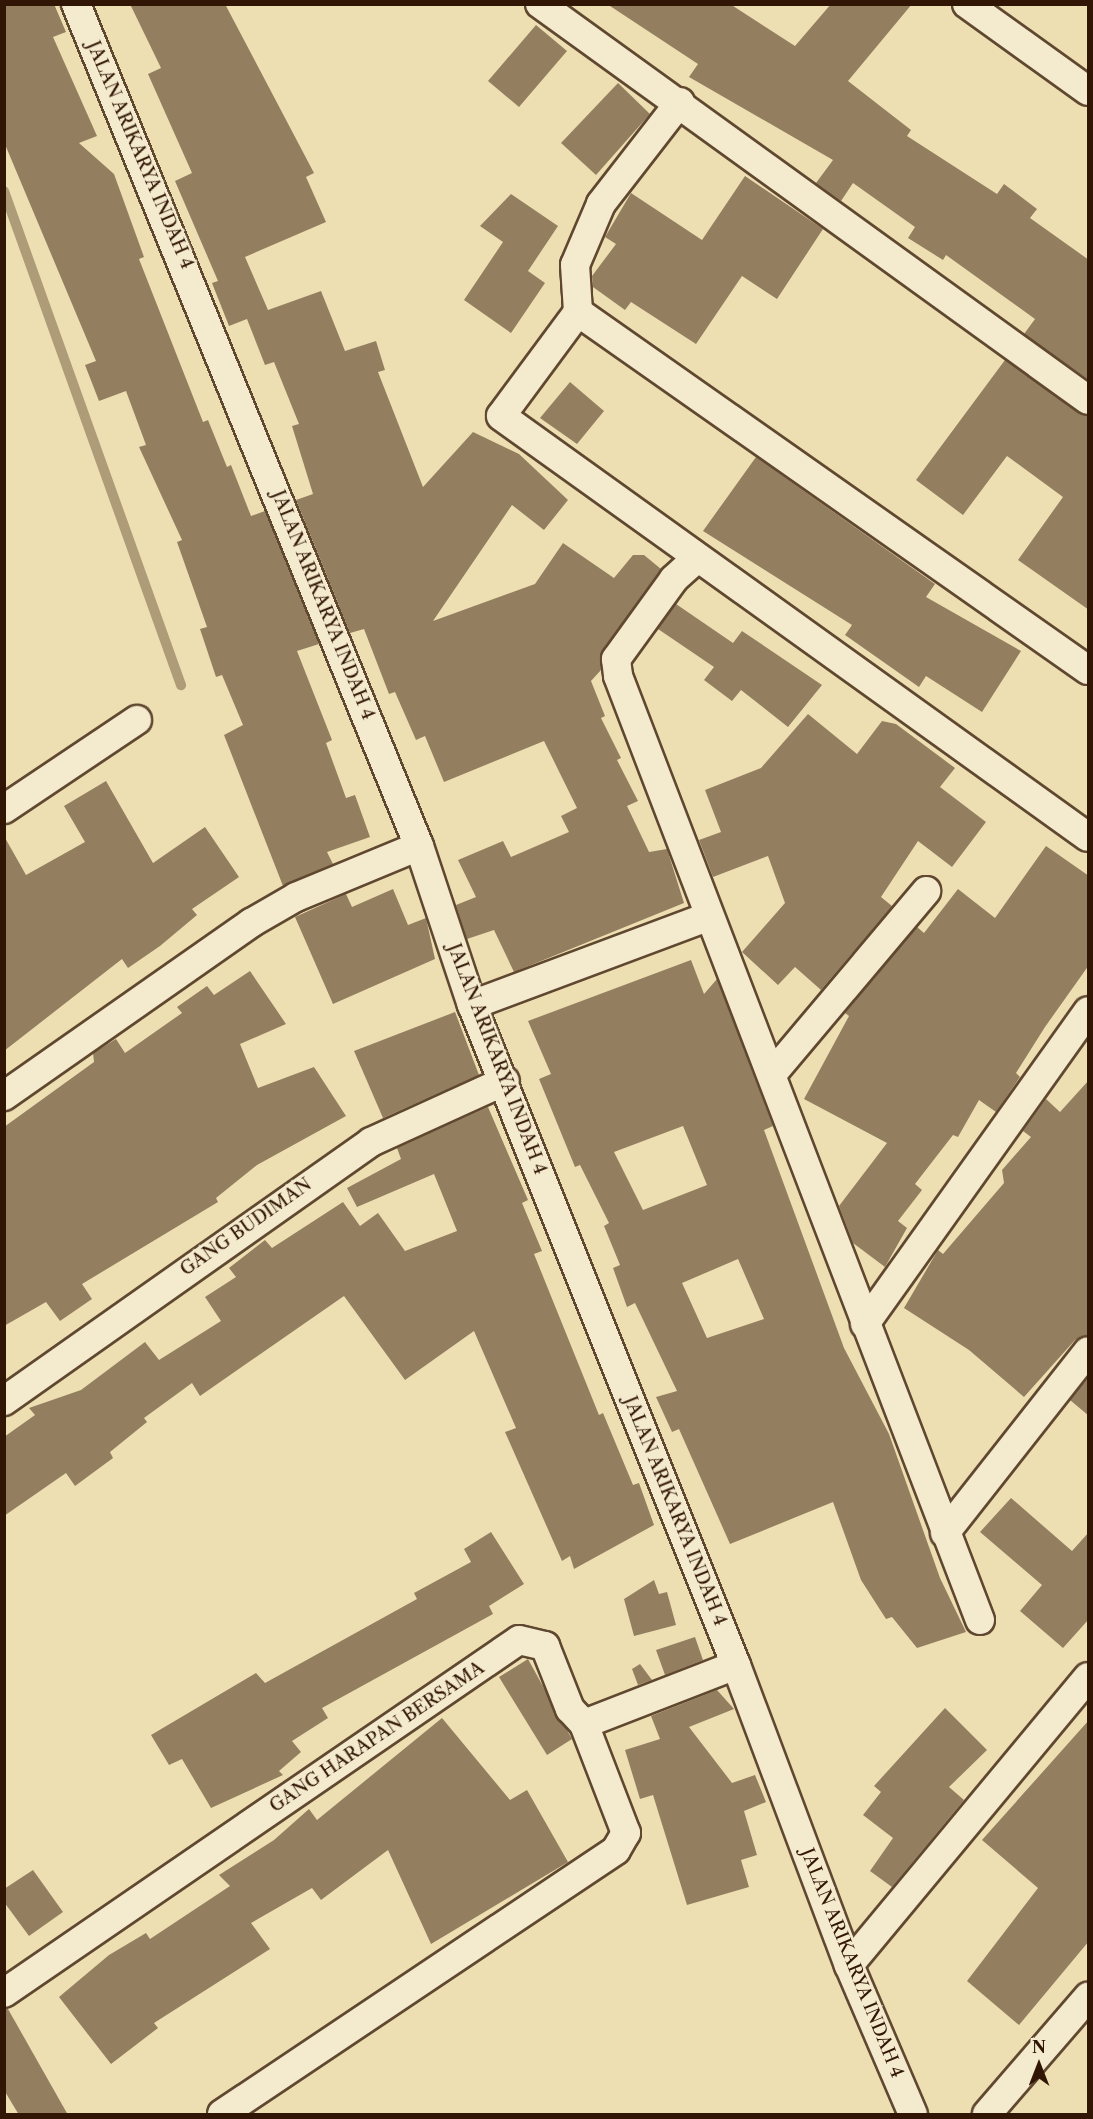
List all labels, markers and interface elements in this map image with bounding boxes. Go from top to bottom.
street label: JALAN ARIKARYA INDAH 4 [82,37,198,273]
street label: JALAN ARIKARYA INDAH 4 [267,487,379,723]
street label: JALAN ARIKARYA INDAH 4 [443,940,551,1178]
street label: GANG BUDIMAN [176,1174,316,1280]
street label: JALAN ARIKARYA INDAH 4 [619,1393,731,1629]
street label: GANG HARAPAN BERSAMA [266,1657,488,1817]
street label: JALAN ARIKARYA INDAH 4 [796,1845,908,2081]
north arrow [1009,2035,1069,2095]
text: N [1032,2037,1046,2057]

